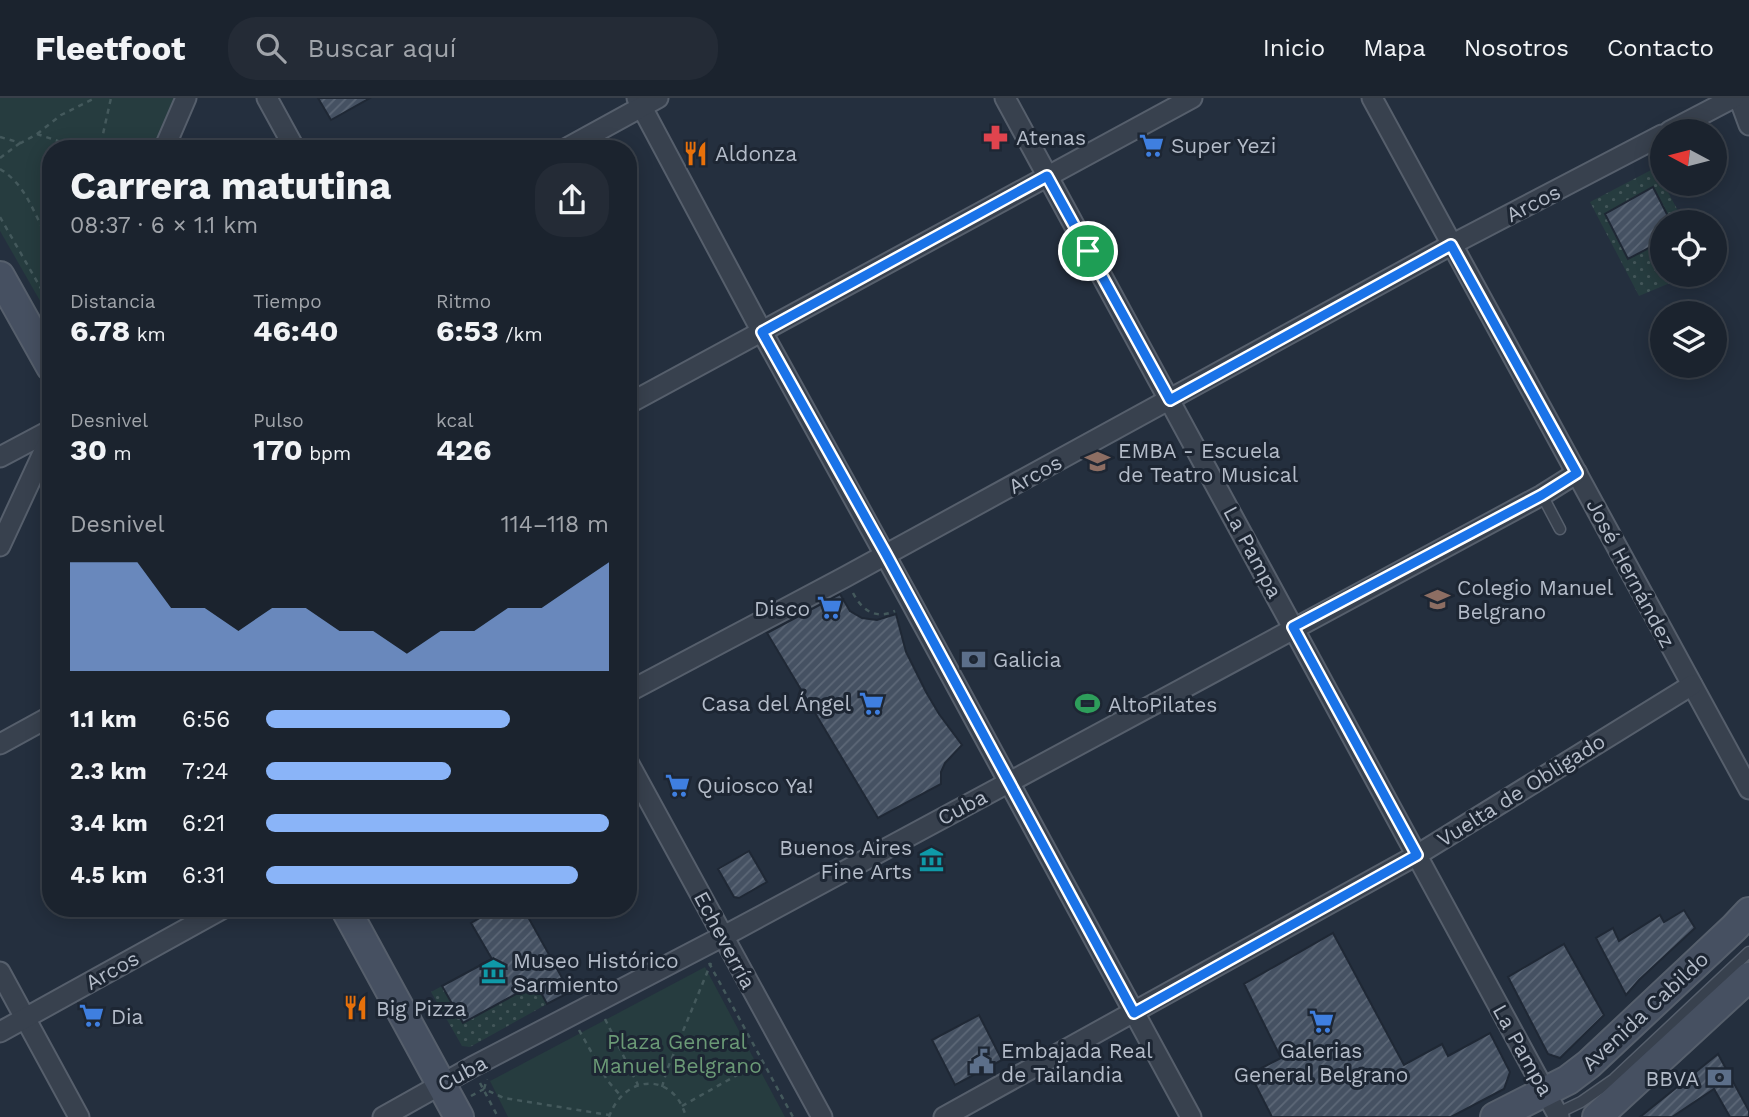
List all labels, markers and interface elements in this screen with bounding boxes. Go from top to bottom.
search box [228,17,718,80]
text: Fleetfoot [35,29,186,68]
icon: search [252,29,290,67]
text: Buscar aquí [308,33,456,63]
text: Inicio [1263,34,1325,62]
text: Mapa [1363,34,1426,62]
text: Nosotros [1464,34,1569,62]
text: Contacto [1607,34,1714,62]
north arrow [1650,119,1727,196]
map controls [1650,119,1727,378]
pharmacy icon: Atenas [982,123,1010,151]
place label: Atenas [1016,125,1086,150]
supermarket icon: Super Yezi [1137,131,1165,159]
place label: Super Yezi [1171,133,1276,158]
restaurant icon: Aldonza [681,139,709,167]
place label: Aldonza [715,141,797,166]
button: share [535,163,609,237]
text: Carrera matutina [70,164,391,208]
street label: Arcos [1502,179,1564,227]
button: locate [1650,210,1727,287]
text: 08:37 · 6 × 1.1 km [70,212,258,239]
pin [1058,221,1118,281]
icon: arrive [1069,232,1107,270]
text: Distancia [70,290,156,313]
text: Tiempo [253,290,322,313]
text: Ritmo [436,290,491,313]
button: layers [1650,301,1727,378]
text: 6.78 [70,313,130,348]
text: 46:40 [253,313,339,348]
text: 6:53 [436,313,499,348]
text: km [130,323,166,346]
text: /km [499,323,543,346]
text: Desnivel [70,409,148,432]
text: Pulso [253,409,304,432]
text: kcal [436,409,474,432]
text: 30 [70,432,107,467]
text: 170 [253,432,303,467]
text: 426 [436,432,491,467]
place label: EMBA - Escuela de Teatro Musical [1118,438,1299,487]
text: m [107,442,132,465]
text: bpm [303,442,351,465]
school or university icon: EMBA - Escuela de Teatro Musical [1084,448,1112,476]
street label: Arcos [1004,449,1066,499]
street label: José Hernández [1581,494,1681,652]
street label: La Pampa [1218,502,1288,603]
text: Desnivel [70,511,165,538]
text: 114–118 m [501,511,609,538]
place label: Colegio Manuel Belgrano [1457,575,1614,624]
school or university icon: Colegio Manuel Belgrano [1423,585,1451,613]
supermarket icon: Disco [816,594,844,622]
place label: Disco [754,596,810,621]
bank icon: Galicia [959,645,987,673]
place label: Galicia [993,647,1061,672]
supermarket icon: Casa del Ángel [857,689,885,717]
sports icon: AltoPilates [1074,690,1102,718]
place label: Casa del Ángel [701,691,852,716]
place label: AltoPilates [1108,692,1217,717]
text: 1.1 km [70,706,137,733]
text: 6:56 [182,706,230,733]
street label: Vuelta de Obligado [1432,728,1610,852]
text: 2.3 km [70,758,147,785]
text: 7:24 [182,758,228,785]
supermarket icon: Quiosco Ya! [663,771,691,799]
place label: Quiosco Ya! [697,773,813,798]
street label: Cuba [933,784,991,830]
text: 3.4 km [70,810,148,837]
text: 6:21 [182,810,225,837]
place label: Buenos Aires Fine Arts [779,835,912,884]
museum icon: Buenos Aires Fine Arts [918,845,946,873]
text: 4.5 km [70,862,147,889]
text: 6:31 [182,862,225,889]
street label: Echeverría [689,887,761,993]
street label: Arcos [81,945,143,995]
street label: Avenida Cabildo [1577,946,1713,1076]
place label: Museo Histórico Sarmiento [513,948,679,997]
museum icon: Museo Histórico Sarmiento [479,958,507,986]
restaurant icon: Big Pizza [342,994,370,1022]
place label: Big Pizza [376,996,466,1021]
street label: La Pampa [1488,1000,1558,1100]
supermarket icon: Dia [77,1002,105,1030]
place label: Dia [111,1004,144,1029]
supermarket icon: Galerias General Belgrano [1307,1007,1335,1035]
park label: Plaza General Manuel Belgrano [592,1029,762,1078]
place label: Embajada Real de Tailandia [1001,1038,1153,1087]
place label: Galerias General Belgrano [1234,1038,1408,1087]
public building icon: Embajada Real de Tailandia [967,1048,995,1076]
street label: Cuba [433,1050,491,1096]
bank icon: BBVA [1705,1064,1733,1092]
place label: BBVA [1646,1066,1699,1091]

